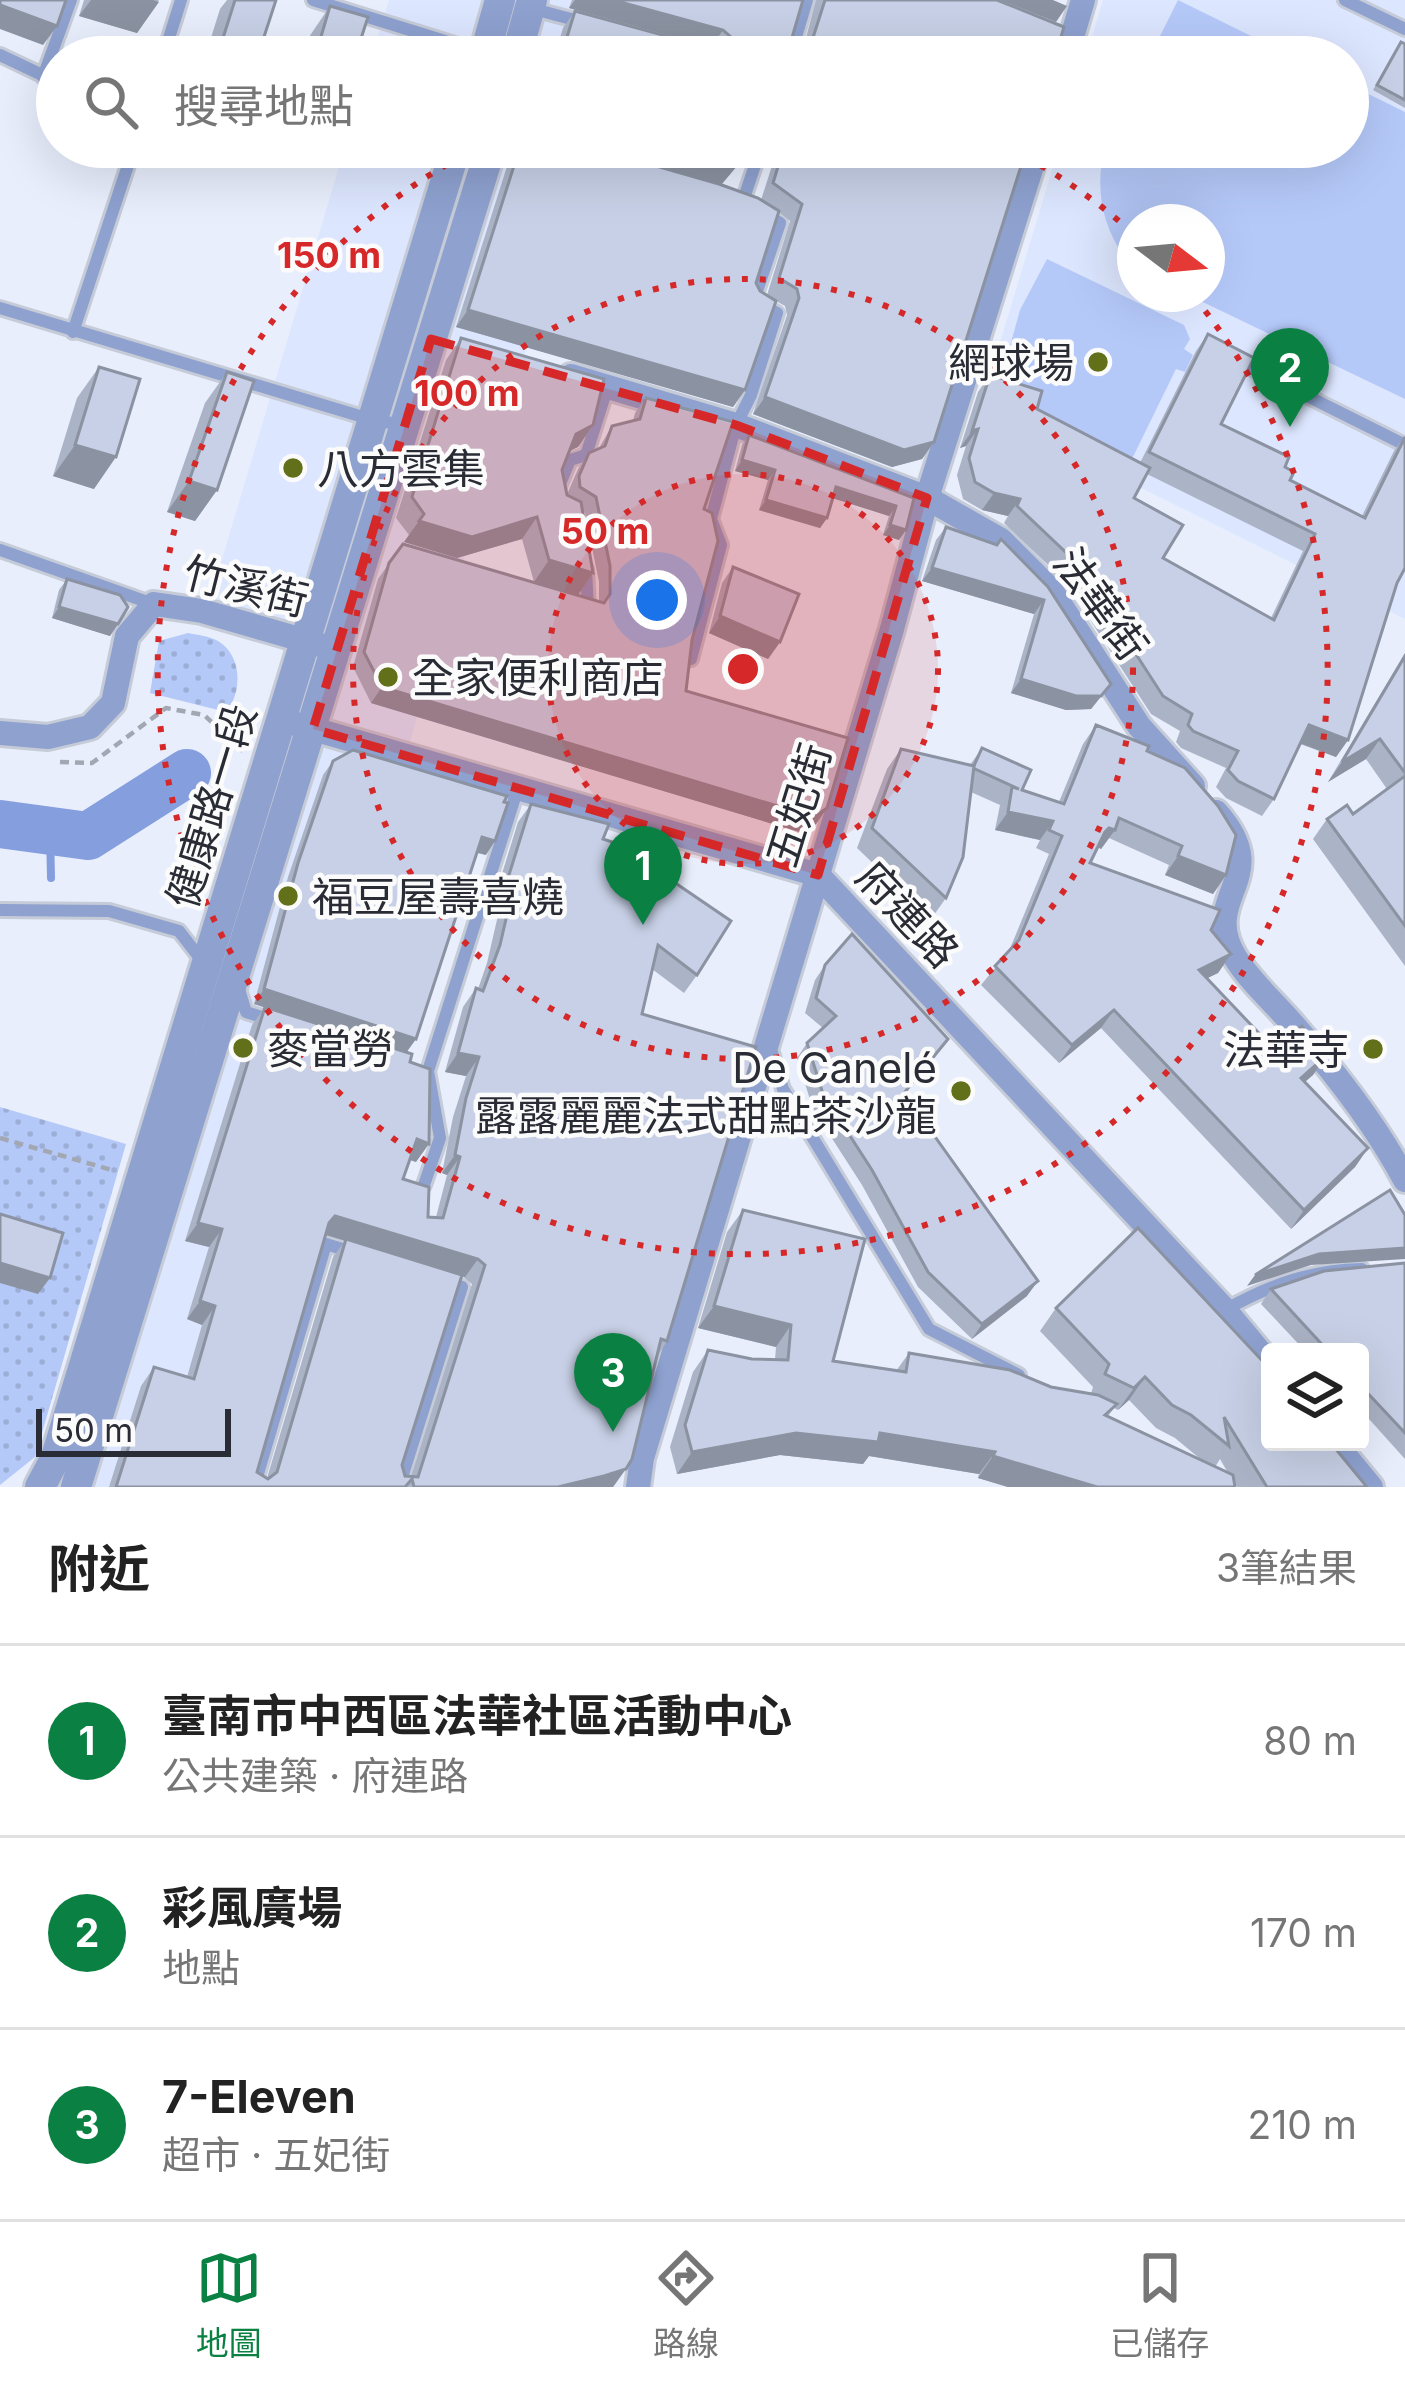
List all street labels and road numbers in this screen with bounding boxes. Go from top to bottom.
street label: 法華街 [1043,538,1159,670]
street label: 竹溪街 [179,546,313,626]
street label: 健康路一段 [156,698,266,914]
street label: 五妃街 [755,737,841,873]
street label: 府連路 [846,851,970,977]

